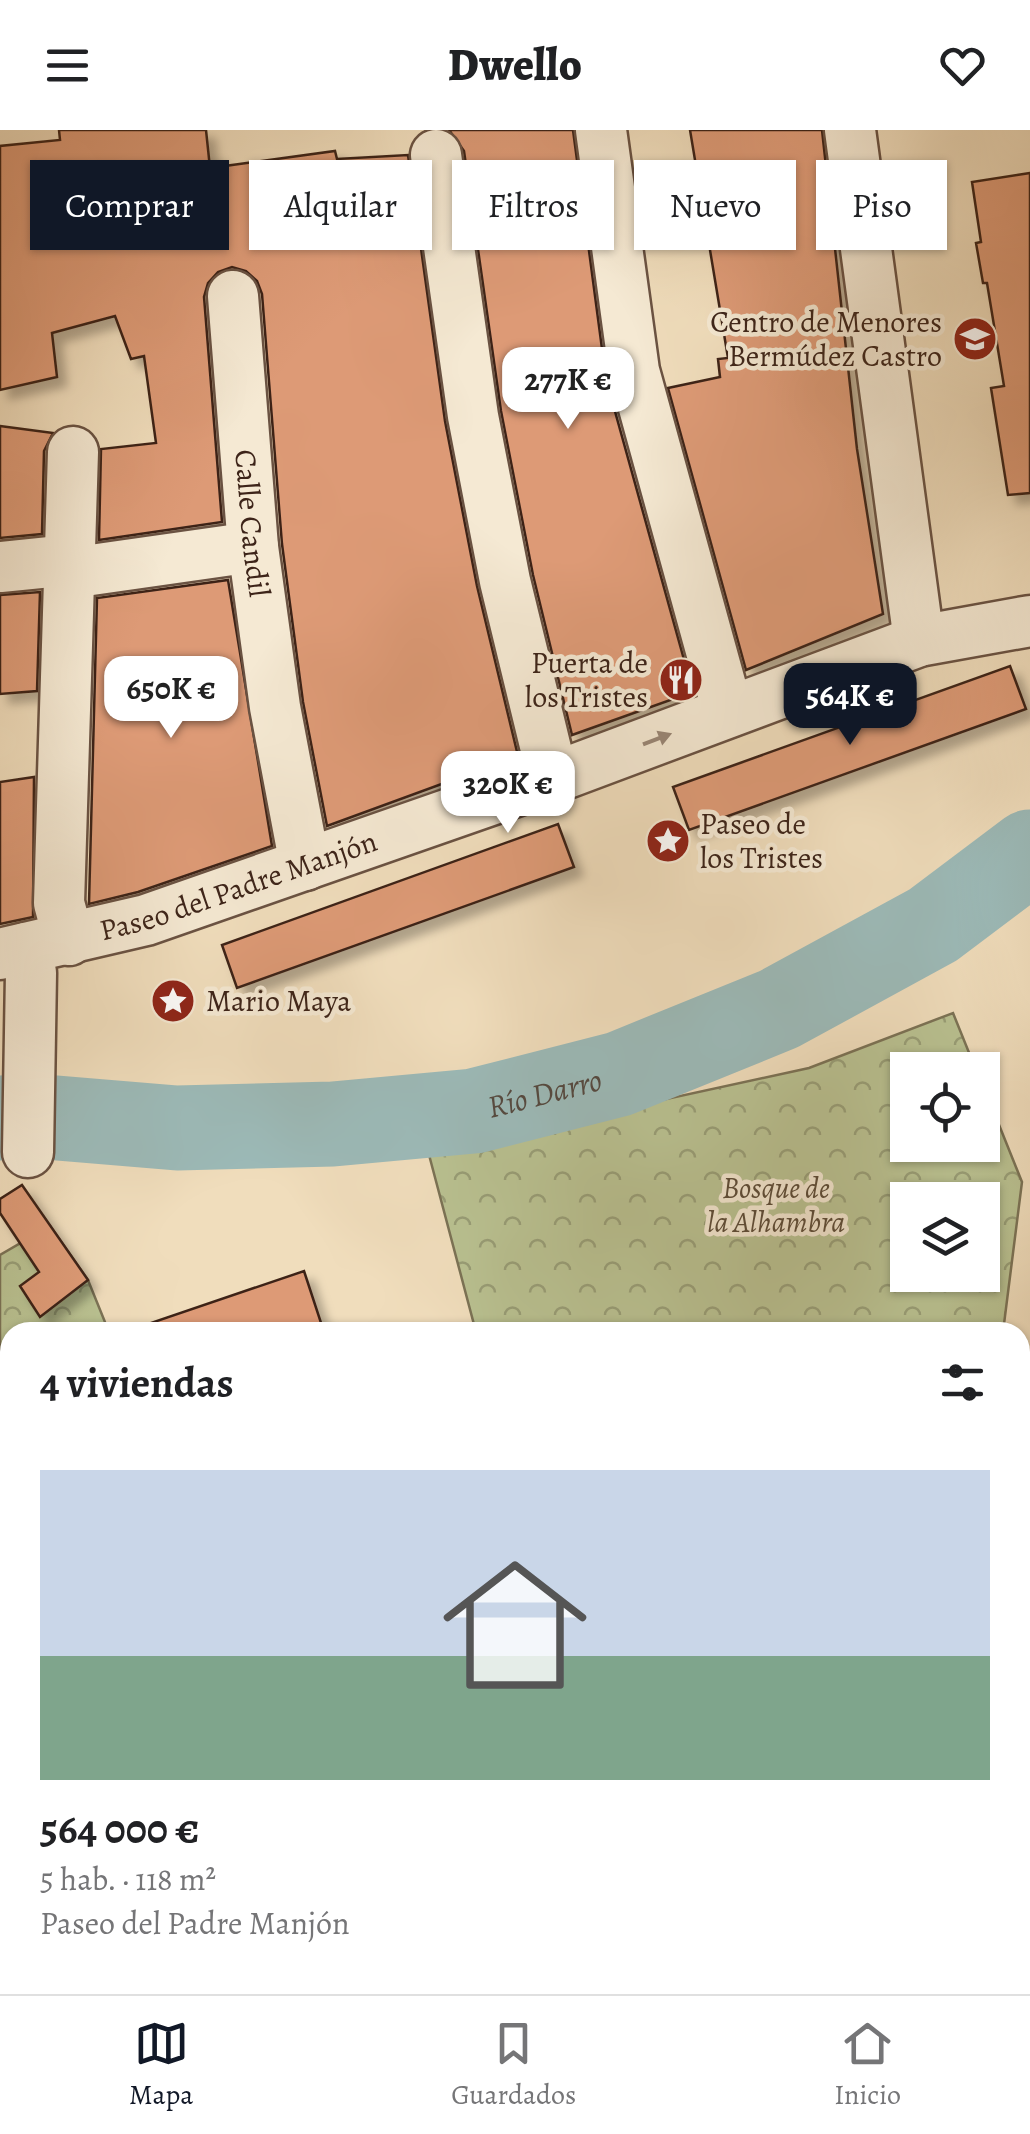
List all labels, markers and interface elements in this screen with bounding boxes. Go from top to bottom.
text: Dwello [448,34,582,96]
icon: menu [40,38,95,93]
icon: heart [935,38,990,93]
chip: Comprar [30,160,229,250]
chip: Alquilar [249,160,432,250]
chip: Filtros [452,160,614,250]
chip: Nuevo [634,160,796,250]
chip: Piso [816,160,947,250]
place label: Centro de Menores Bermúdez Castro [710,302,942,376]
school or university icon: Centro de Menores Bermúdez Castro [952,316,998,362]
pin: 277K € [487,347,649,432]
text: 277K € [524,357,612,401]
street label: Calle Candil [225,448,280,599]
place label: Puerta de los Tristes [525,643,648,717]
pin: 650K € [90,656,252,741]
restaurant icon: Puerta de los Tristes [658,657,704,703]
pin: 564K € [769,663,931,748]
text: 650K € [126,666,216,710]
text: 564K € [806,673,894,717]
one-way arrow [643,731,673,746]
pin: 320K € [427,751,589,836]
text: 320K € [463,761,553,805]
place label: Paseo de los Tristes [700,804,823,878]
place icon: Paseo de los Tristes [645,818,691,864]
street label: Paseo del Padre Manjón [96,821,382,950]
place icon: Mario Maya [150,978,196,1024]
place label: Mario Maya [206,981,351,1021]
map controls [890,1052,1000,1292]
button: locate [890,1052,1000,1162]
water label: Río Darro [483,1057,606,1129]
park label: Bosque de la Alhambra [707,1168,845,1242]
button: layers [890,1182,1000,1292]
text: 4 viviendas [40,1354,234,1411]
icon: filters [935,1355,990,1410]
icon: home [425,1535,605,1715]
text: 564 000 € [40,1800,199,1857]
text: 5 hab. · 118 m² [40,1857,216,1901]
text: Paseo del Padre Manjón [40,1901,349,1945]
tab: Mapa [129,2016,193,2114]
tab: Guardados [451,2016,576,2114]
tab: Inicio [834,2016,901,2114]

